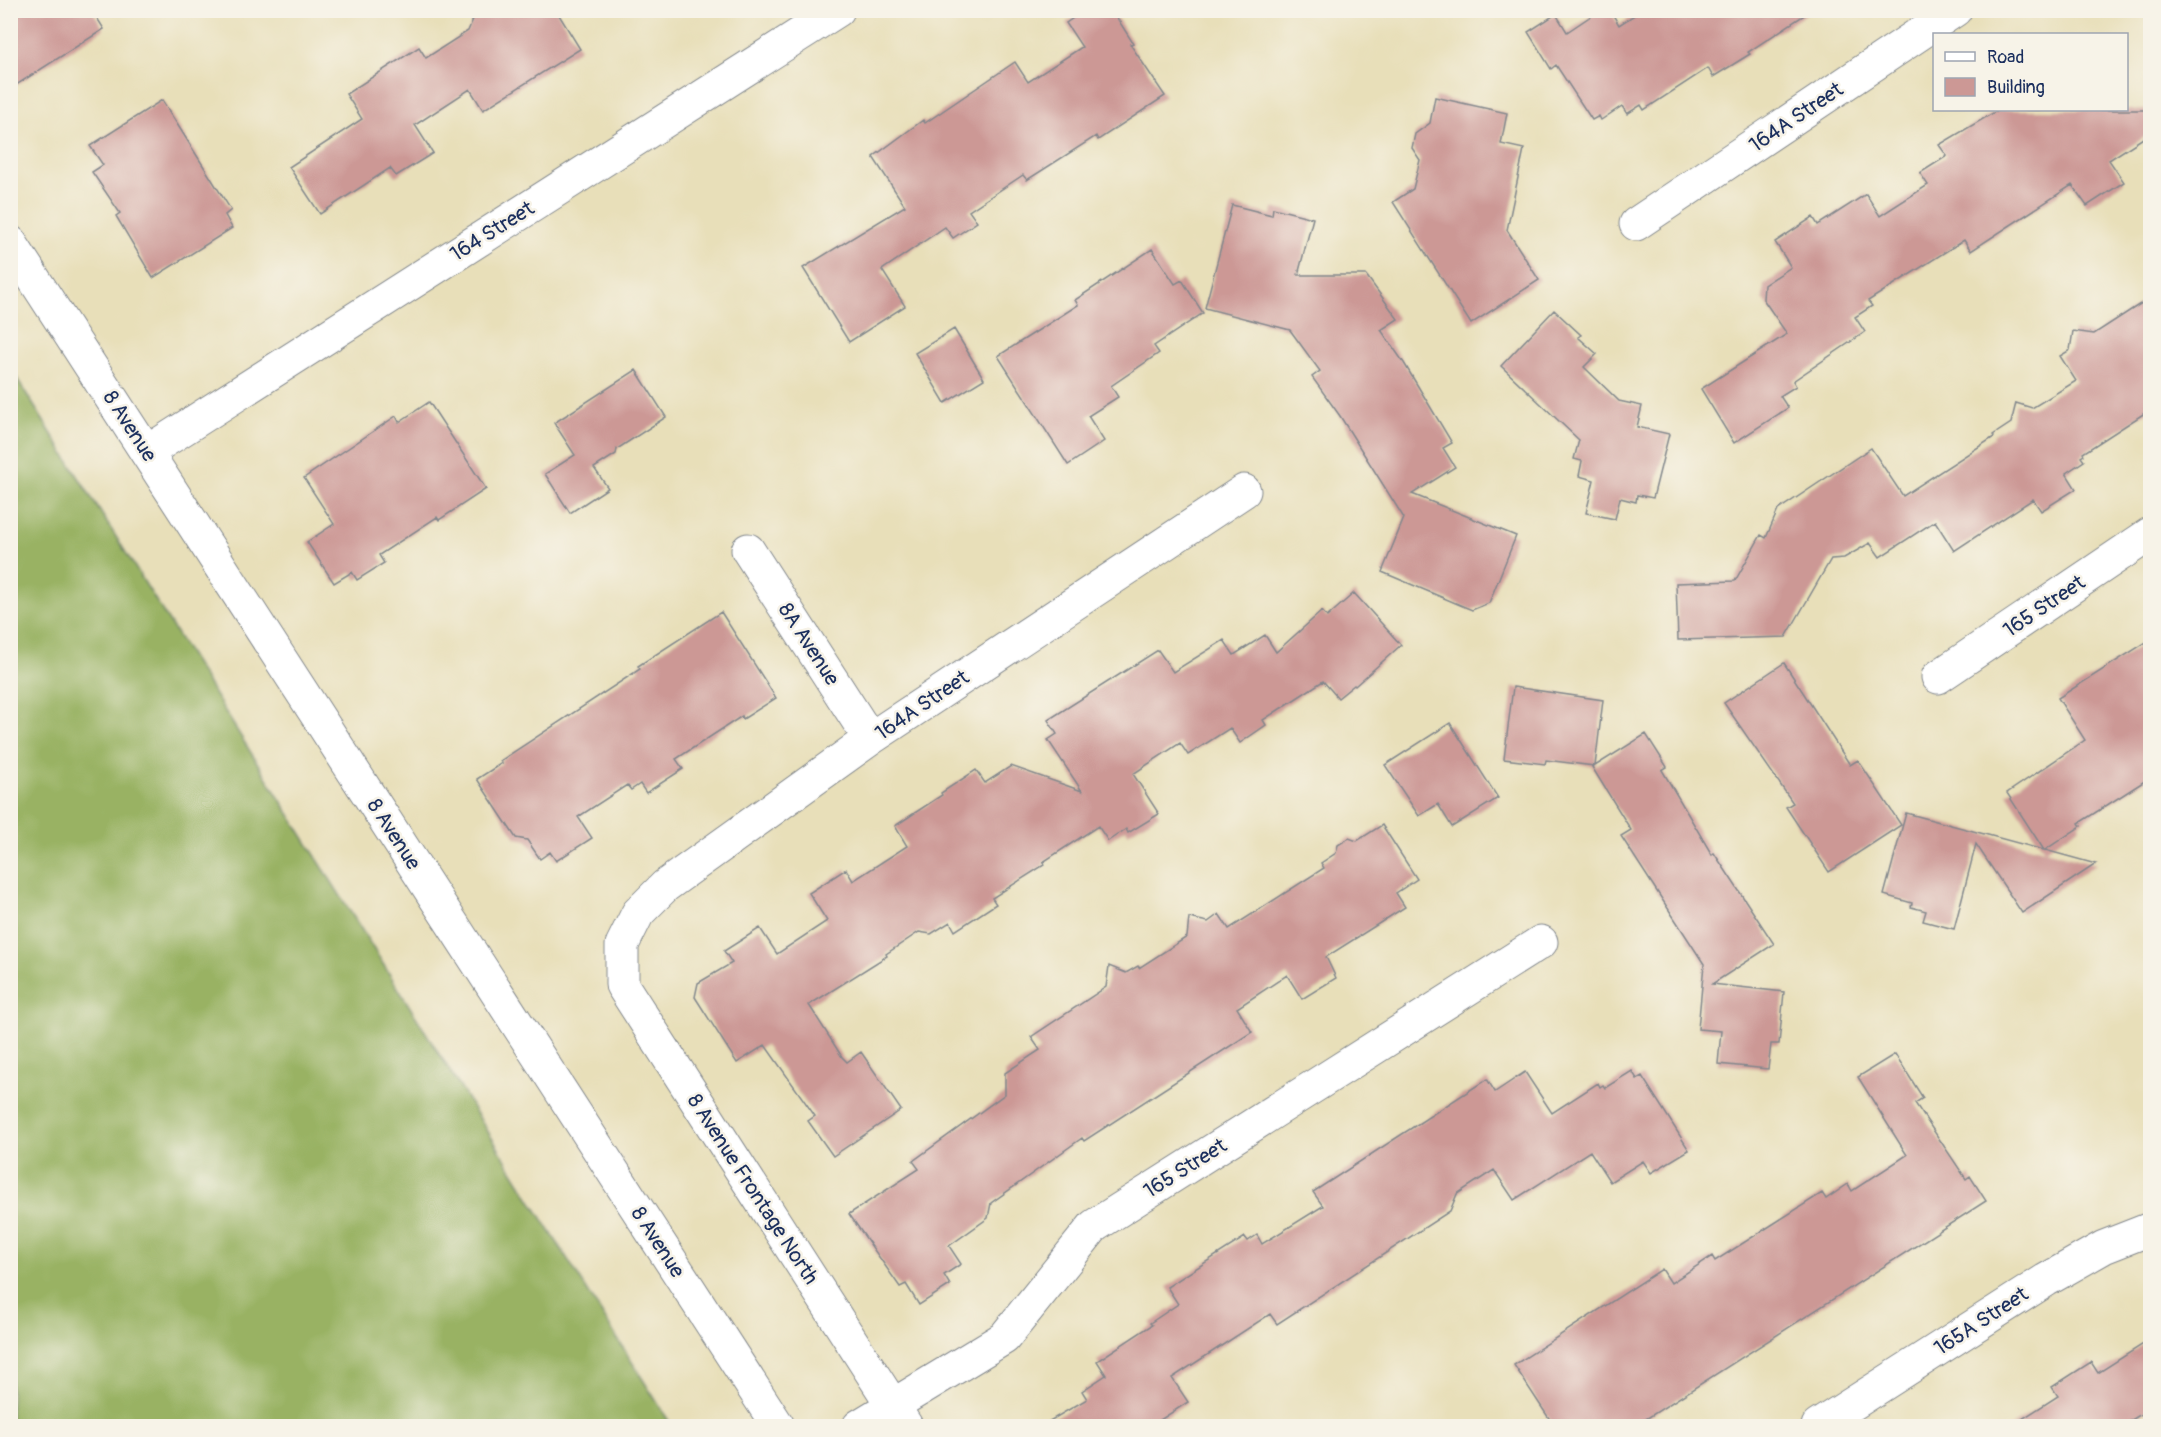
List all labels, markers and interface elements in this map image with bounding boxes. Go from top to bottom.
legend [1933,33,2128,111]
text: Road [1987,46,2024,69]
street label: 164A Street [1744,76,1849,159]
text: Building [1987,76,2045,99]
street label: 164 Street [445,195,540,268]
street label: 8 Avenue [97,385,163,468]
street label: 165 Street [1998,569,2091,644]
street label: 8A Avenue [772,598,846,691]
street label: 164A Street [870,664,975,747]
street label: 8 Avenue [361,793,427,876]
street label: 8 Avenue Frontage North [681,1089,824,1290]
street label: 165 Street [1139,1132,1232,1205]
street label: 8 Avenue [625,1201,691,1284]
street label: 165A Street [1929,1281,2034,1362]

